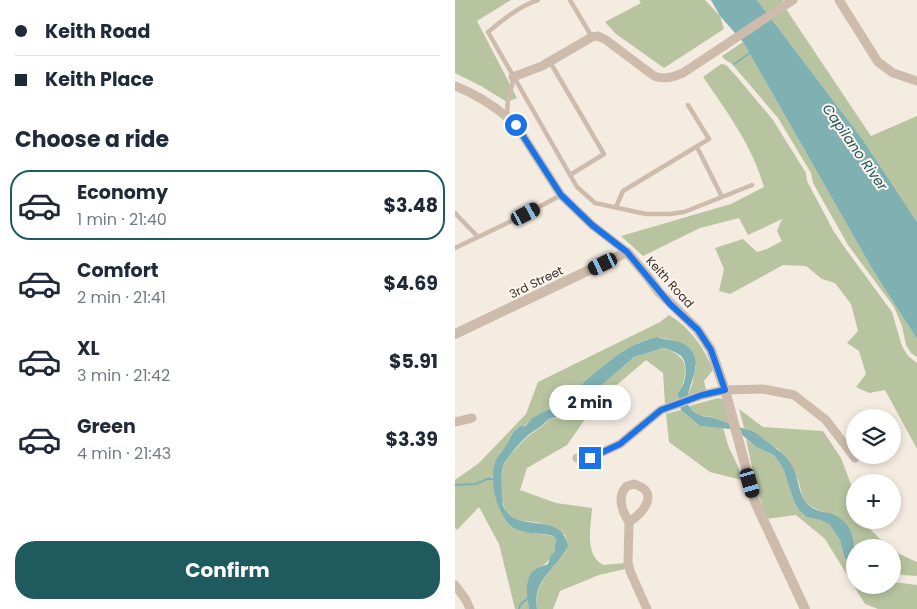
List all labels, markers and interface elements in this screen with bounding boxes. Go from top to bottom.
text: Keith Road [45,18,150,45]
text: Keith Place [45,66,154,93]
water label: Capilano River [818,100,893,195]
route start [505,114,527,136]
text: Choose a ride [15,124,169,155]
text: Economy [77,179,168,206]
icon: car [17,183,62,228]
text: $3.48 [383,192,438,219]
car [509,200,542,228]
text: 1 min · 21:40 [77,208,167,231]
car [586,251,619,277]
street label: Keith Road [642,253,698,311]
text: Comfort [77,257,159,284]
icon: car [17,261,62,306]
street label: 3rd Street [506,262,566,302]
text: $4.69 [383,270,438,297]
text: 2 min · 21:41 [77,286,166,309]
text: XL [77,335,100,362]
icon: car [17,339,62,384]
text: $5.91 [389,348,438,375]
text: 3 min · 21:42 [77,364,170,387]
callout: 2 min [549,386,631,420]
text: 2 min [568,391,612,414]
map controls [846,409,901,594]
button: layers [846,409,901,464]
text: Green [77,413,136,440]
icon: car [17,417,62,462]
text: $3.39 [385,426,438,453]
text: 4 min · 21:43 [77,442,171,465]
route end [579,447,601,469]
car [738,467,761,499]
button: + [846,474,901,529]
button: − [846,539,901,594]
button: Confirm [15,541,440,599]

